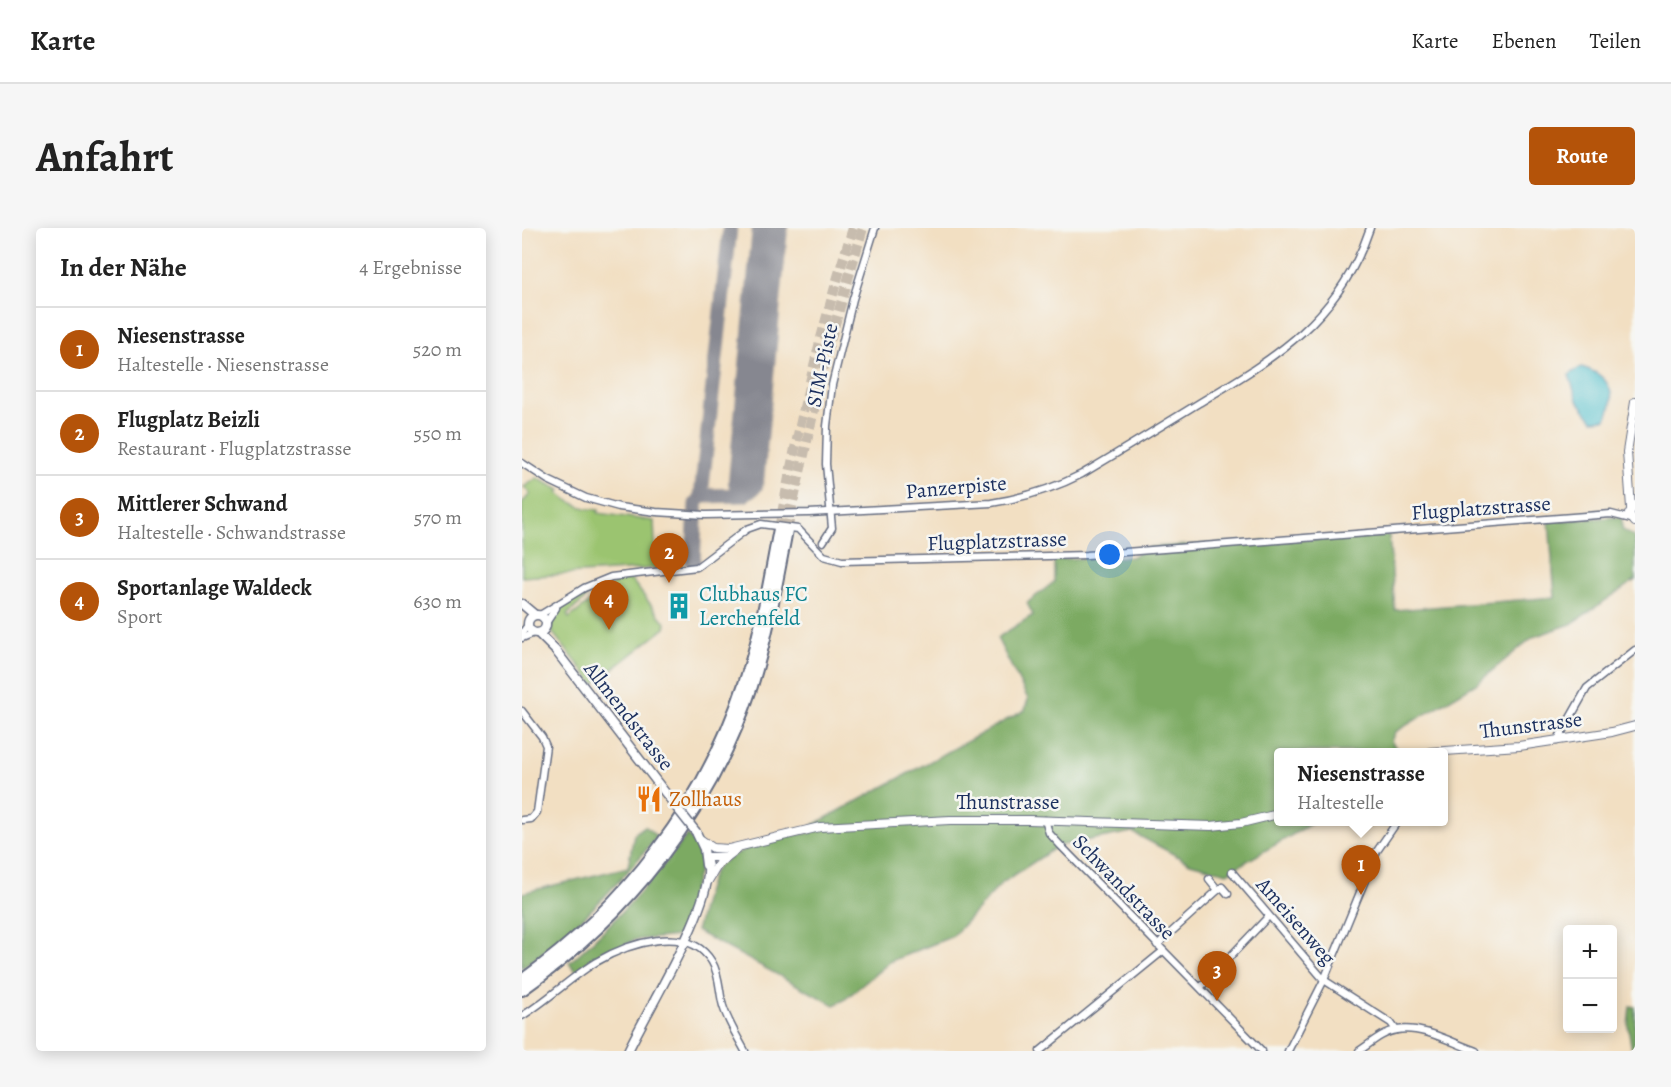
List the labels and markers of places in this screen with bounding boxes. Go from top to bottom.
pin: 2 [650,534,688,583]
pin: 4 [590,580,628,630]
place label: Clubhaus FC Lerchenfeld [699,580,808,632]
building icon: Clubhaus FC Lerchenfeld [664,591,694,621]
restaurant icon: Zollhaus [634,784,664,814]
place label: Zollhaus [669,785,742,813]
pin: 1 [1342,846,1380,895]
pin: 3 [1198,952,1236,1001]

